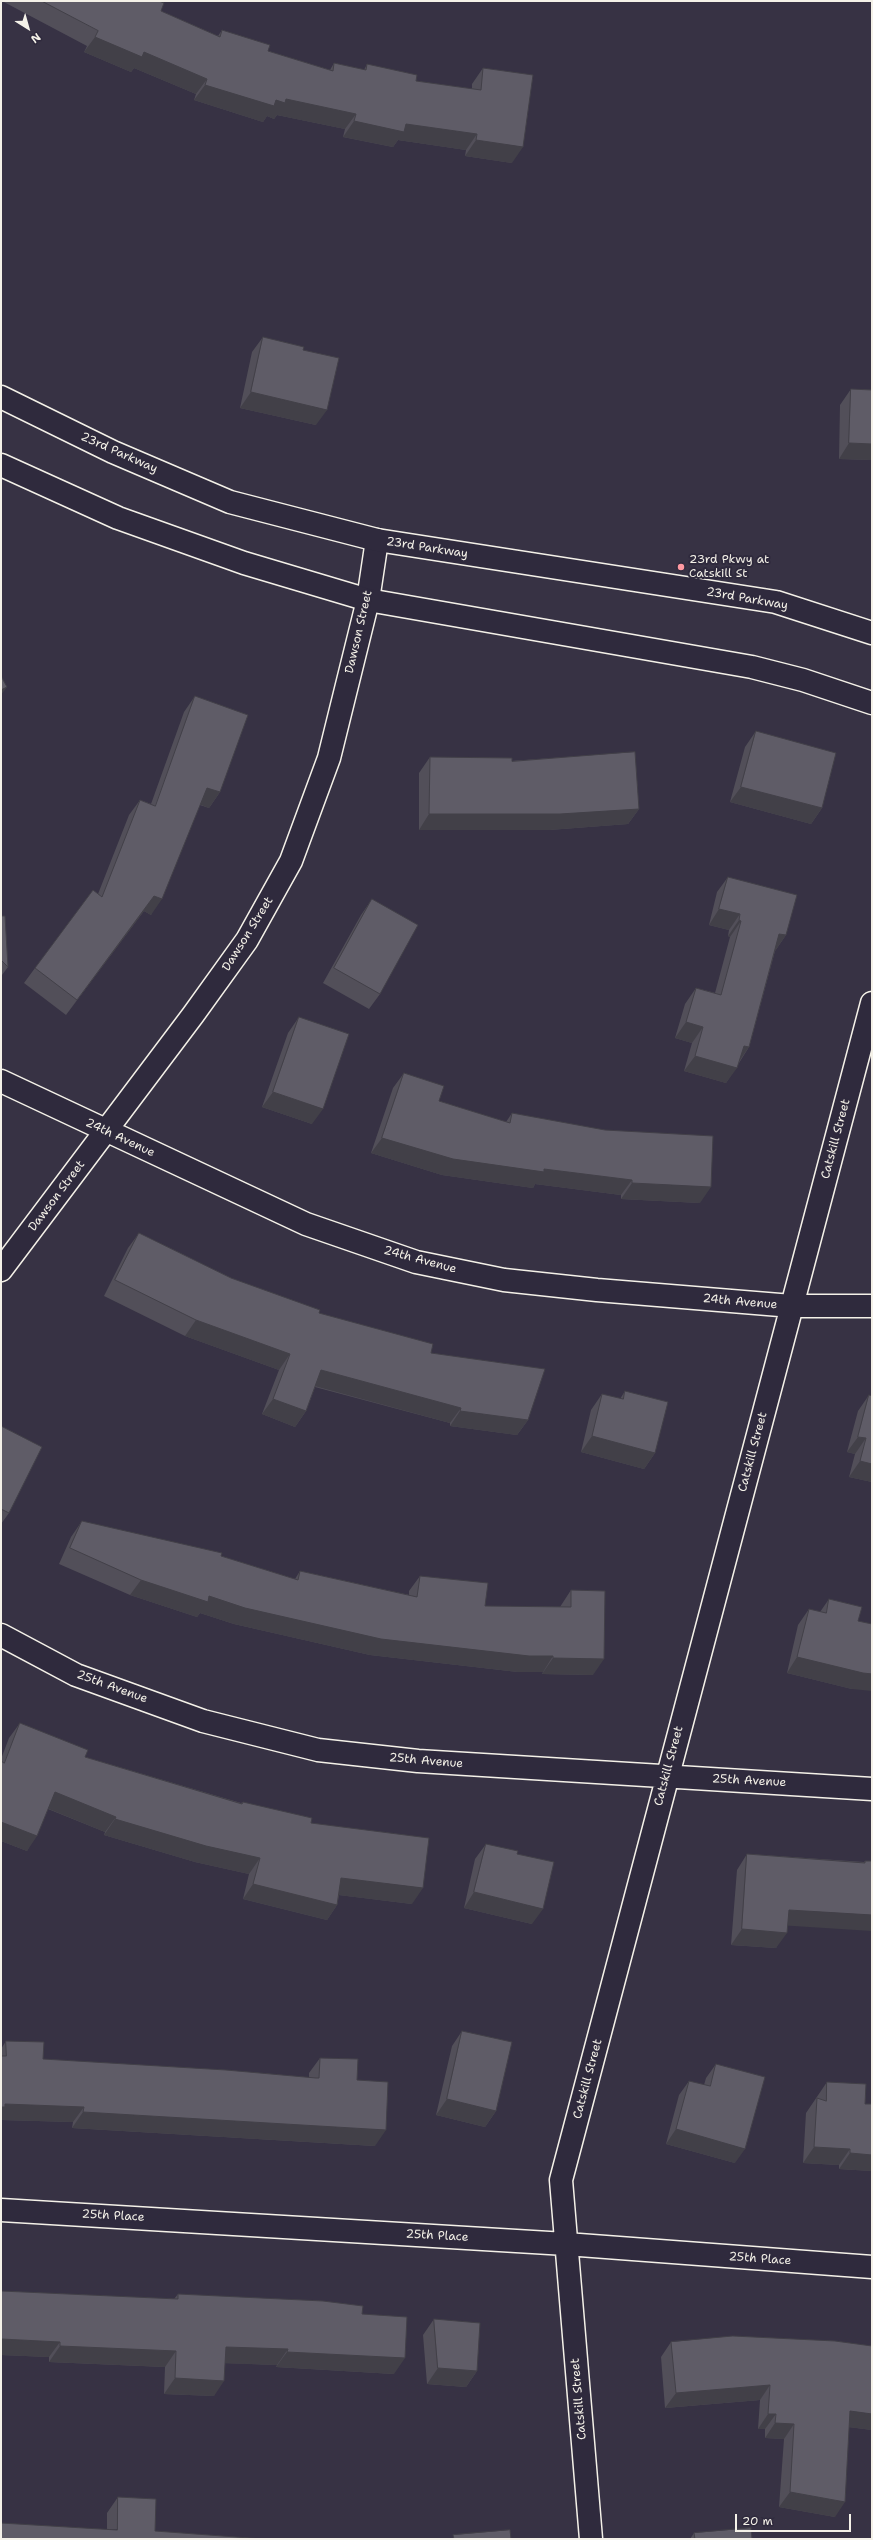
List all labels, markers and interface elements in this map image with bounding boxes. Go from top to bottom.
north arrow [8,8,48,48]
text: N [28,29,44,47]
street label: 23rd Parkway [78,430,160,476]
street label: 23rd Parkway [385,534,469,562]
place label: 23rd Pkwy at Catskill St [689,553,769,581]
marker: 23rd Pkwy at Catskill St [676,562,686,572]
street label: 23rd Parkway [705,585,789,613]
street label: Dawson Street [342,589,376,675]
street label: Dawson Street [219,894,277,974]
street label: Catskill Street [818,1098,854,1180]
street label: 24th Avenue [83,1116,157,1160]
street label: Dawson Street [26,1158,88,1234]
street label: 24th Avenue [382,1243,458,1277]
street label: 24th Avenue [702,1292,778,1312]
street label: Catskill Street [735,1411,771,1493]
street label: 25th Avenue [75,1667,149,1707]
street label: Catskill Street [651,1725,687,1807]
street label: 25th Avenue [388,1751,464,1771]
street label: 25th Avenue [711,1772,787,1790]
street label: Catskill Street [570,2038,606,2120]
street label: 25th Place [81,2207,145,2225]
street label: 25th Place [405,2227,469,2245]
street label: 25th Place [728,2250,792,2268]
street label: Catskill Street [568,2358,590,2440]
scale bar [737,2506,853,2532]
text: 20 m [742,2513,773,2529]

